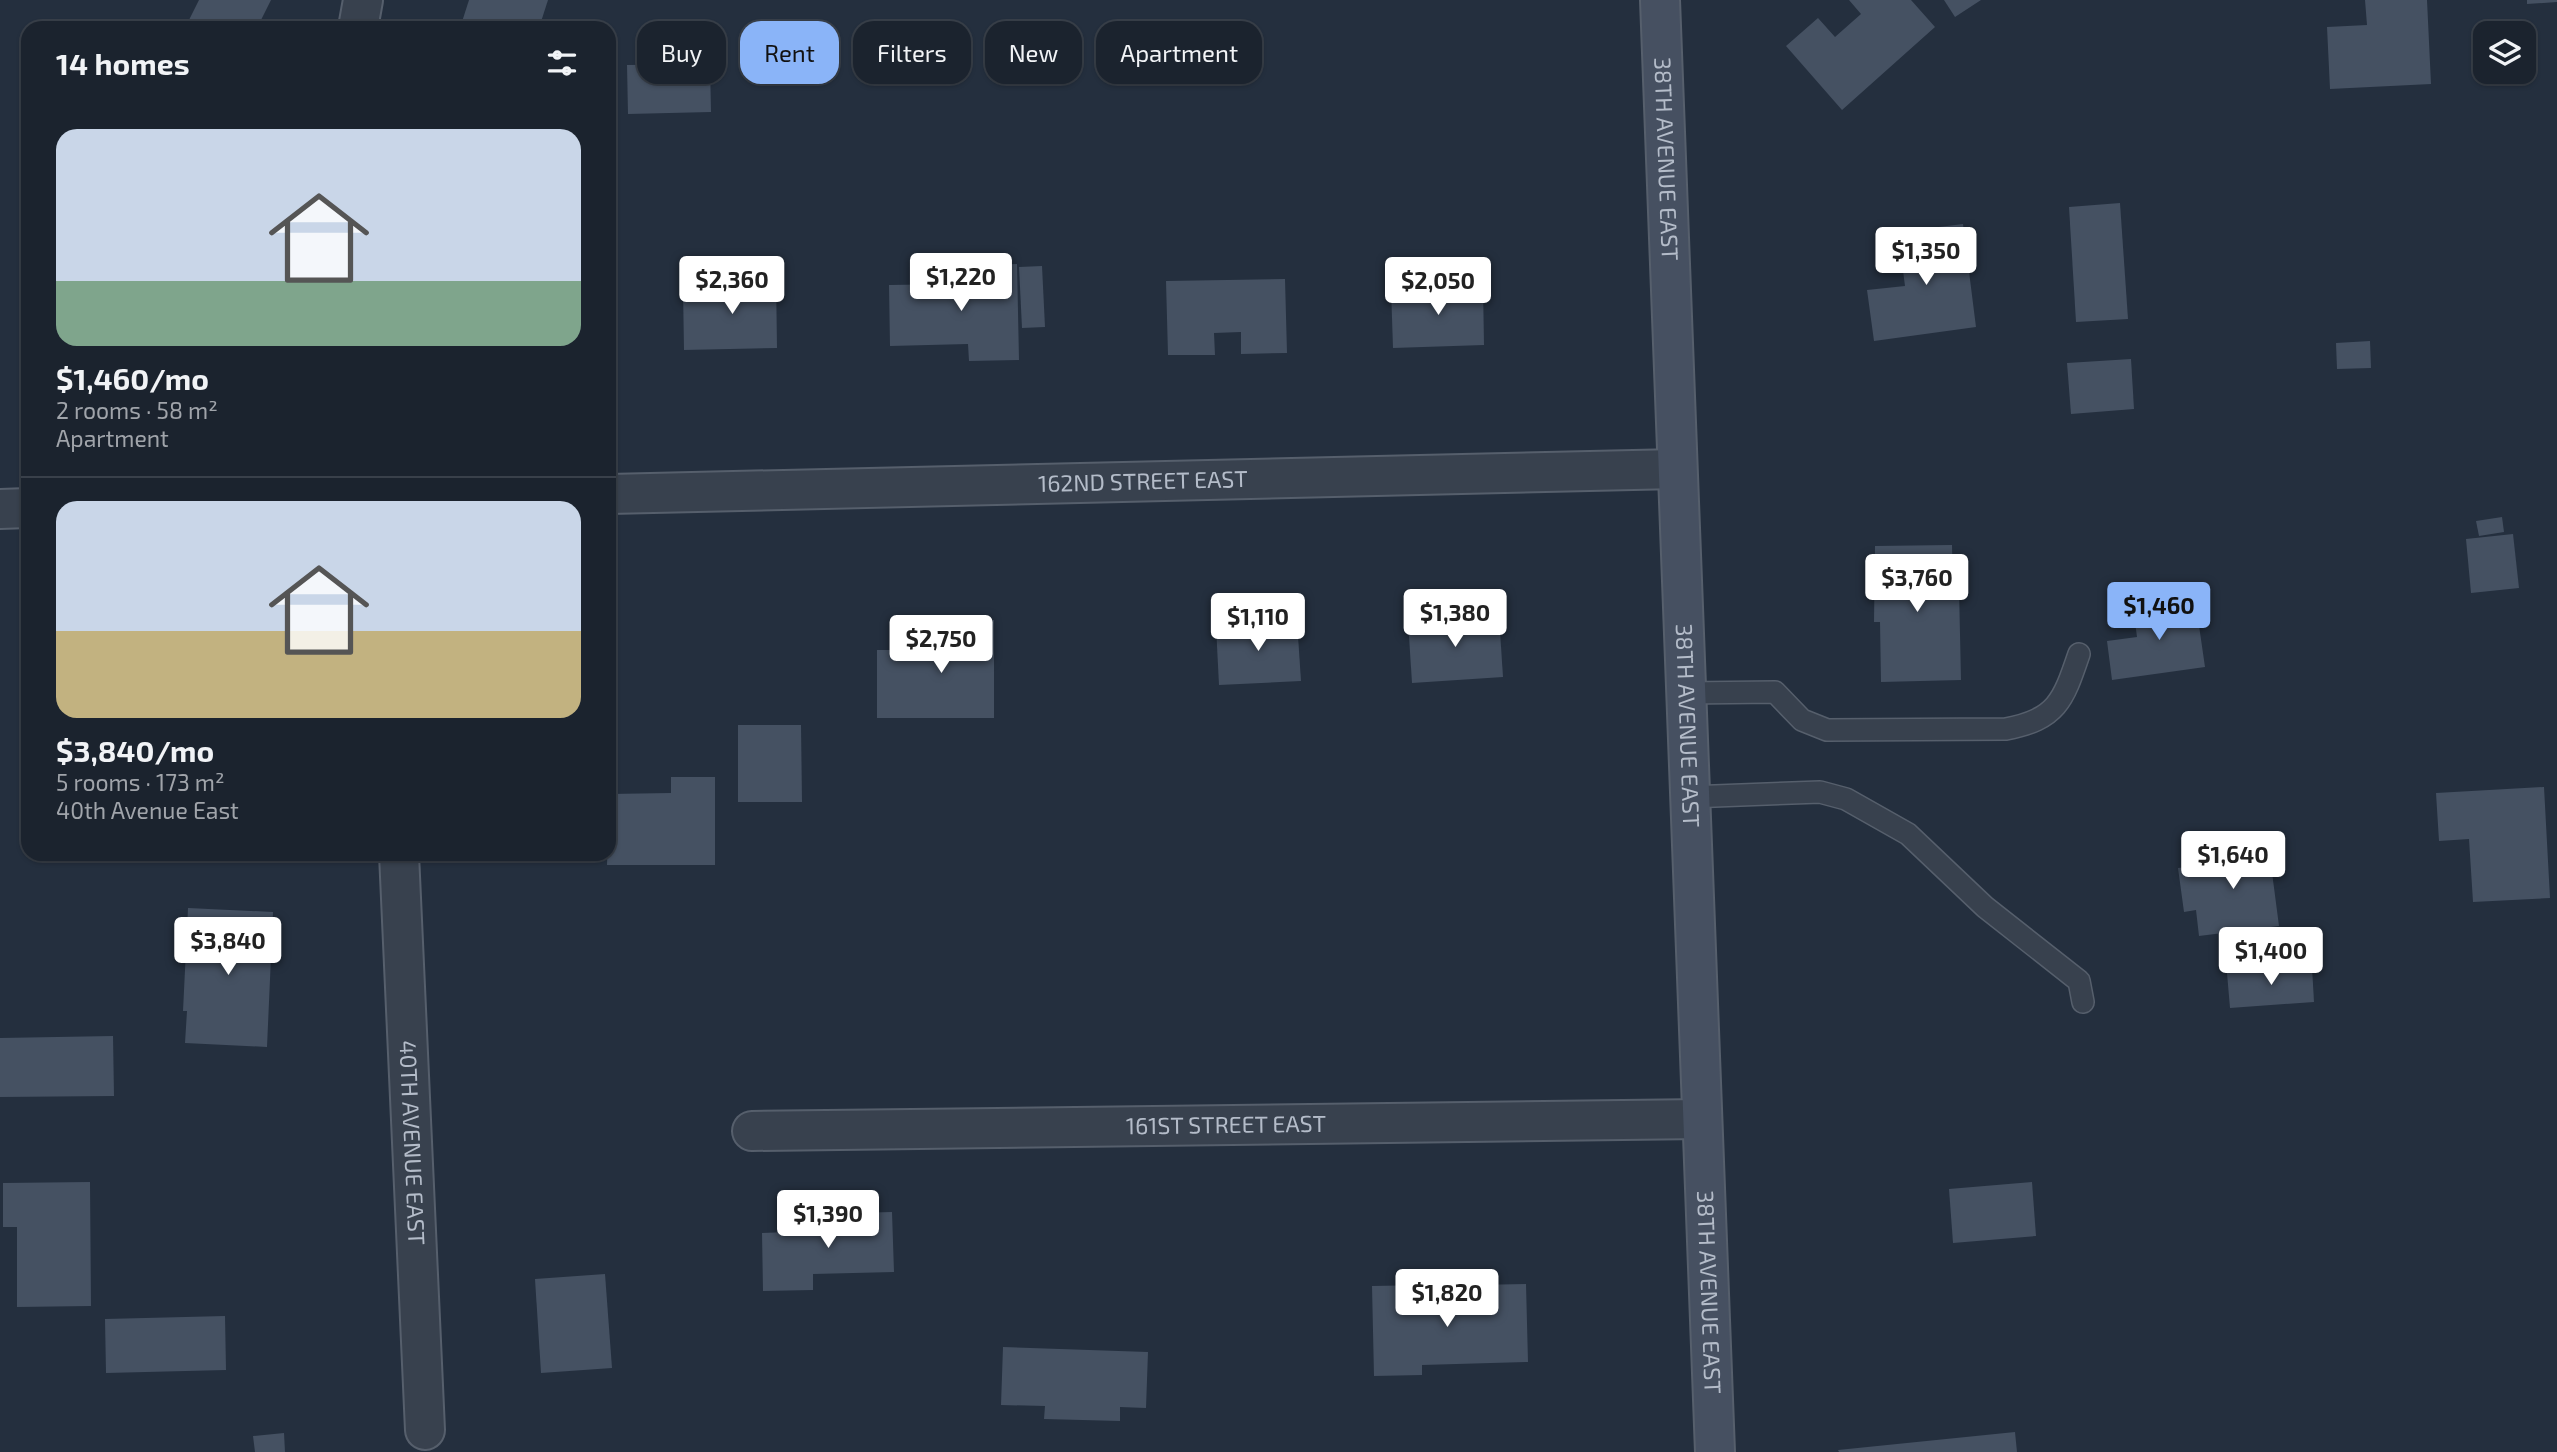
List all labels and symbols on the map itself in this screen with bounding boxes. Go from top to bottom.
street label: 38TH AVENUE EAST [1649,57,1685,261]
pin: $1,350 [1869,228,1983,287]
pin: $1,220 [904,254,1018,313]
pin: $2,360 [675,256,789,316]
pin: $2,050 [1381,258,1495,317]
street label: 162ND STREET EAST [1038,464,1248,497]
pin: $3,760 [1860,554,1974,614]
pin: $1,460 [2102,582,2216,642]
pin: $1,380 [1398,590,1512,649]
pin: $1,110 [1201,594,1315,653]
pin: $2,750 [884,616,998,675]
street label: 38TH AVENUE EAST [1671,623,1706,828]
pin: $1,640 [2176,832,2290,891]
pin: $3,840 [171,918,285,977]
pin: $1,400 [2214,928,2328,987]
street label: 40TH AVENUE EAST [394,1040,432,1246]
street label: 161ST STREET EAST [1126,1109,1326,1139]
pin: $1,390 [771,1190,885,1250]
street label: 38TH AVENUE EAST [1692,1190,1728,1394]
pin: $1,820 [1390,1270,1504,1329]

